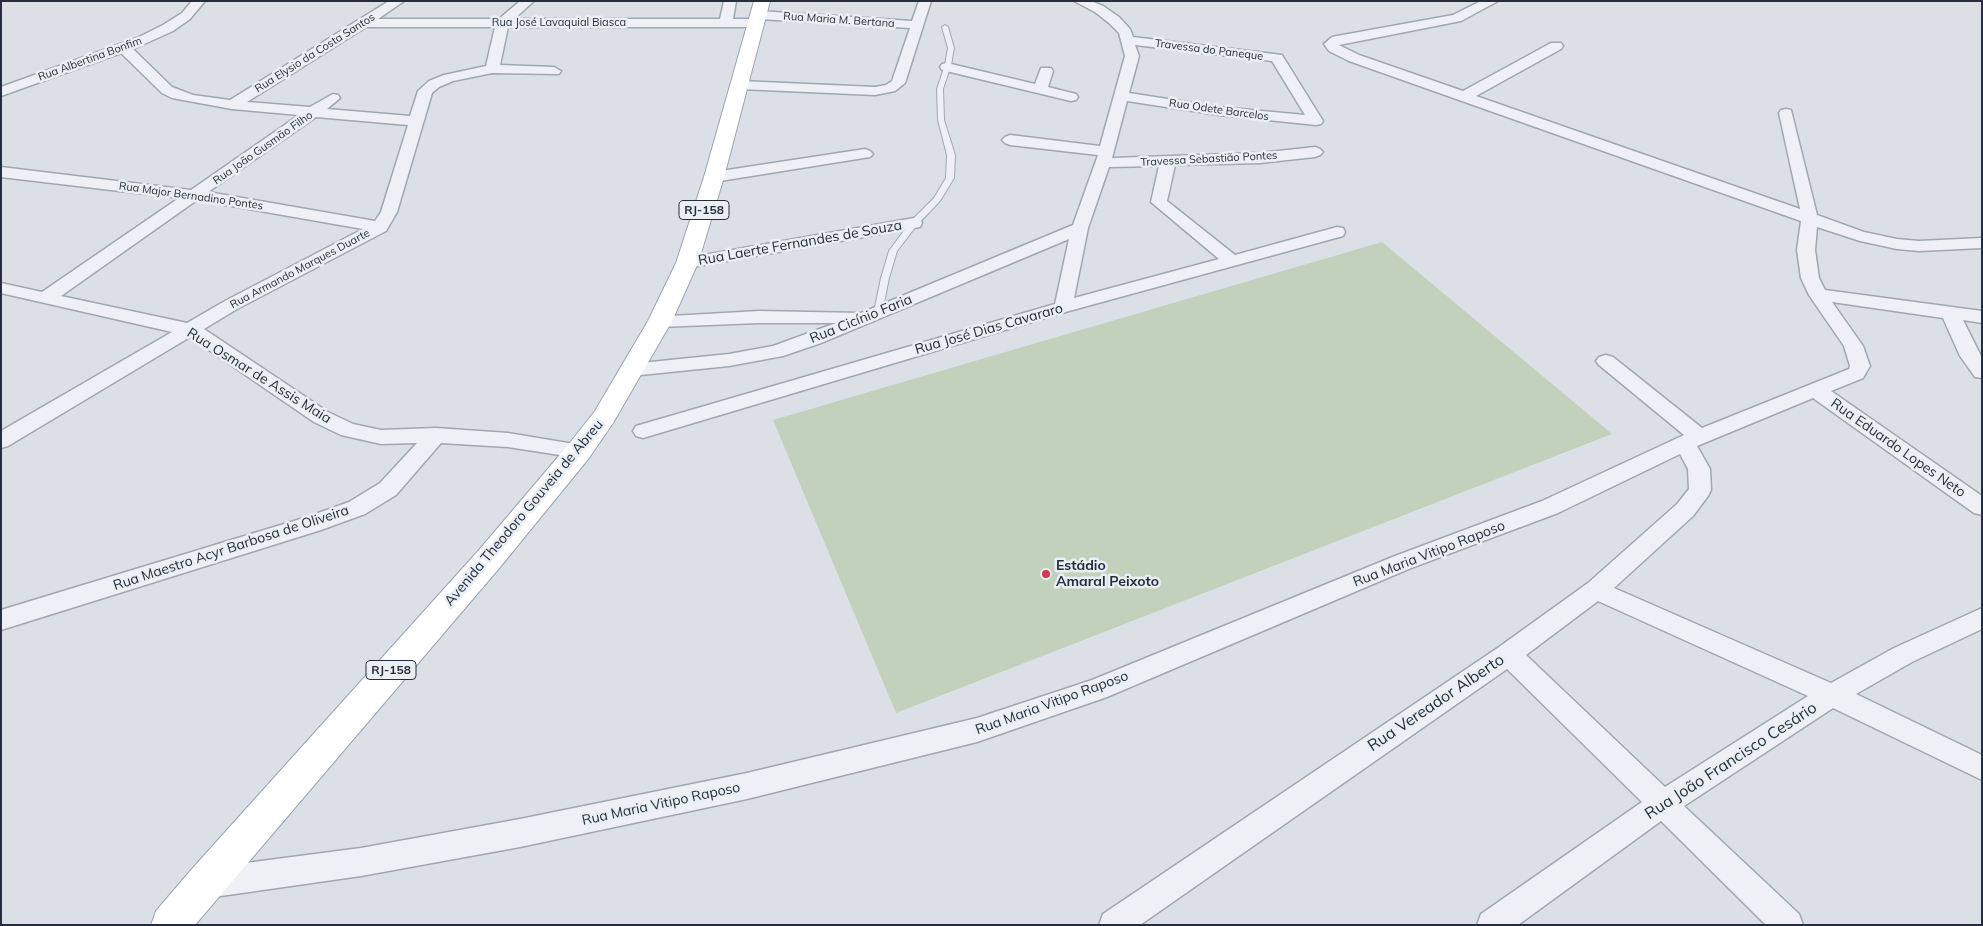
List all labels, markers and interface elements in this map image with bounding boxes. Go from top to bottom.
street label: Rua Maria M. Bertana [783,10,895,30]
street label: Rua Elysio da Costa Santos [253,11,377,95]
street label: Rua José Lavaquial Biasca [492,16,626,30]
street label: Rua Albertina Bonfim [36,34,144,84]
street label: Travessa do Paneque [1154,37,1264,63]
street label: Rua Odete Barcelos [1168,96,1270,124]
street label: Rua João Gusmão Filho [211,109,315,187]
street label: Travessa Sebastião Pontes [1140,149,1278,169]
street label: Rua Major Bernadino Pontes [118,179,264,213]
road number: RJ-158 [679,200,729,220]
street label: Rua Laerte Fernandes de Souza [697,217,903,269]
street label: Rua Armando Marques Duarte [228,226,372,312]
street label: Rua Cicínio Faria [807,291,915,347]
street label: Rua José Dias Cavararo [913,300,1065,358]
street label: Rua Osmar de Assis Maia [184,325,334,427]
street label: Rua Eduardo Lopes Neto [1827,395,1969,501]
street label: Avenida Theodoro Gouveia de Abreu [441,416,607,610]
street label: Rua Maestro Acyr Barbosa de Oliveira [111,502,351,594]
street label: Rua Maria Vitipo Raposo [1351,517,1507,591]
place label: Estádio Amaral Peixoto [1056,558,1159,590]
marker: Estádio Amaral Peixoto [1040,568,1052,580]
street label: Rua Vereador Alberto [1364,650,1508,756]
road number: RJ-158 [366,660,416,680]
street label: Rua Maria Vitipo Raposo [973,667,1131,739]
street label: Rua João Francisco Cesário [1641,698,1821,824]
street label: Rua Maria Vitipo Raposo [580,779,742,829]

